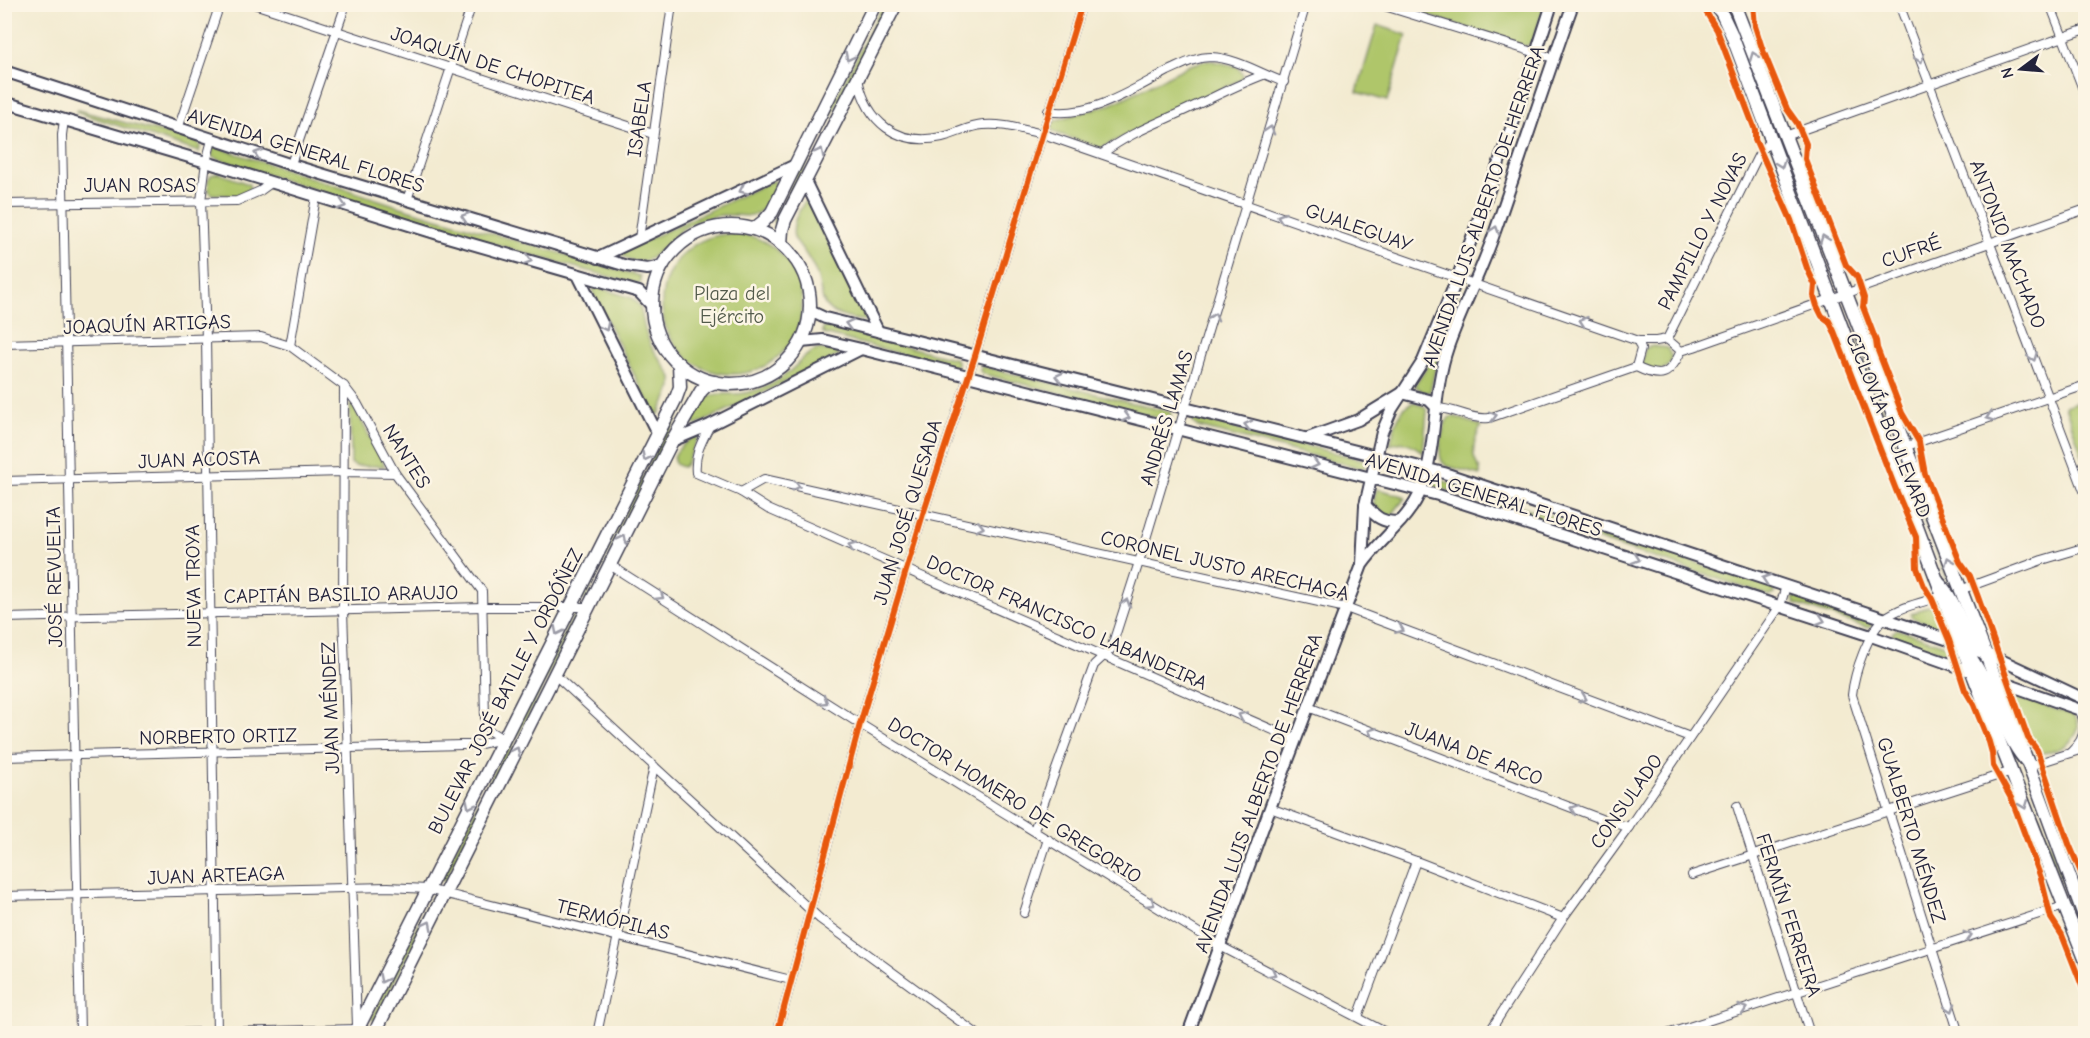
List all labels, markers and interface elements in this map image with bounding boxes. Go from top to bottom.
street label: JOAQUÍN DE CHOPITEA [388,22,598,109]
north arrow [1991,39,2051,99]
street label: AVENIDA LUIS ALBERTO DE HERRERA [1418,42,1550,370]
one-way arrow [845,50,856,61]
one-way arrow [1749,52,1761,63]
one-way arrow [1913,53,1925,64]
text: N [1997,65,2018,80]
street label: ISABELA [623,79,656,159]
street label: AVENIDA GENERAL FLORES [185,104,427,197]
one-way arrow [1263,125,1275,136]
one-way arrow [813,148,824,158]
one-way arrow [253,149,264,161]
street label: PAMPILLO Y NOVAS [1653,149,1752,314]
street label: ANTONIO MACHADO [1965,156,2050,332]
one-way arrow [1773,158,1786,169]
street label: JUAN ROSAS [84,174,196,197]
one-way arrow [738,182,749,194]
one-way arrow [336,197,347,210]
street label: GUALEGUAY [1302,198,1415,257]
one-way arrow [460,212,471,224]
one-way arrow [1276,212,1287,225]
one-way arrow [1488,225,1500,236]
street label: CUFRÉ [1878,231,1944,272]
one-way arrow [1818,234,1831,244]
one-way arrow [523,253,533,266]
park label: Plaza del Ejército [694,282,770,328]
street label: JOAQUÍN ARTIGAS [63,310,231,339]
one-way arrow [1207,312,1219,323]
one-way arrow [1578,316,1589,329]
one-way arrow [844,319,854,332]
one-way arrow [597,321,609,332]
street label: CICLOVÍA BOULEVARD [1841,329,1936,521]
street label: ANDRÉS LAMAS [1135,348,1198,489]
one-way arrow [2026,351,2038,362]
one-way arrow [1054,372,1064,385]
one-way arrow [1121,409,1131,422]
one-way arrow [1488,410,1498,423]
one-way arrow [1985,410,1996,422]
street label: JUAN JOSÉ QUESADA [868,416,947,608]
one-way arrow [1243,419,1253,432]
street label: NANTES [378,420,435,493]
street label: JUAN ACOSTA [138,446,261,473]
street label: AVENIDA GENERAL FLORES [1363,448,1605,541]
one-way arrow [641,450,653,461]
one-way arrow [1310,456,1320,469]
one-way arrow [790,479,800,492]
street label: JOSÉ REVUELTA [42,506,67,648]
one-way arrow [975,519,985,532]
street label: NUEVA TROYA [181,524,206,648]
street label: CORONEL JUSTO ARECHAGA [1098,526,1352,605]
one-way arrow [616,535,627,546]
one-way arrow [847,541,858,553]
street label: BULEVAR JOSÉ BATLLE Y ORDÓÑEZ [422,544,588,838]
street label: DOCTOR FRANCISCO LABANDEIRA [923,550,1211,695]
one-way arrow [1630,552,1641,564]
one-way arrow [1943,556,1956,567]
one-way arrow [1761,573,1772,586]
street label: CAPITÁN BASILIO ARAUJO [224,580,458,608]
one-way arrow [653,589,664,600]
one-way arrow [1119,598,1131,609]
one-way arrow [1816,612,1826,625]
one-way arrow [1394,622,1405,634]
one-way arrow [554,624,565,635]
street label: AVENIDA LUIS ALBERTO DE HERRERA [1190,630,1327,956]
street label: JUAN MÉNDEZ [317,641,344,774]
one-way arrow [1577,691,1587,704]
one-way arrow [817,694,828,705]
one-way arrow [1238,712,1249,724]
street label: DOCTOR HOMERO DE GREGORIO [884,713,1146,888]
street label: JUANA DE ARCO [1402,717,1546,790]
street label: NORBERTO ORTIZ [139,724,297,749]
one-way arrow [1367,726,1378,739]
street label: GUALBERTO MÉNDEZ [1872,735,1951,926]
one-way arrow [509,746,520,757]
street label: CONSULADO [1585,750,1667,853]
one-way arrow [466,798,477,809]
one-way arrow [2017,799,2030,809]
one-way arrow [1569,803,1580,816]
street label: FERMÍN FERREIRA [1751,830,1826,1000]
street label: JUAN ARTEAGA [147,862,286,889]
street label: TERMÓPILAS [554,893,672,945]
one-way arrow [1145,896,1155,908]
one-way arrow [421,920,433,931]
one-way arrow [1962,931,1973,943]
one-way arrow [1265,966,1276,977]
one-way arrow [378,973,390,984]
one-way arrow [1943,1002,1956,1013]
one-way arrow [1737,1004,1748,1016]

